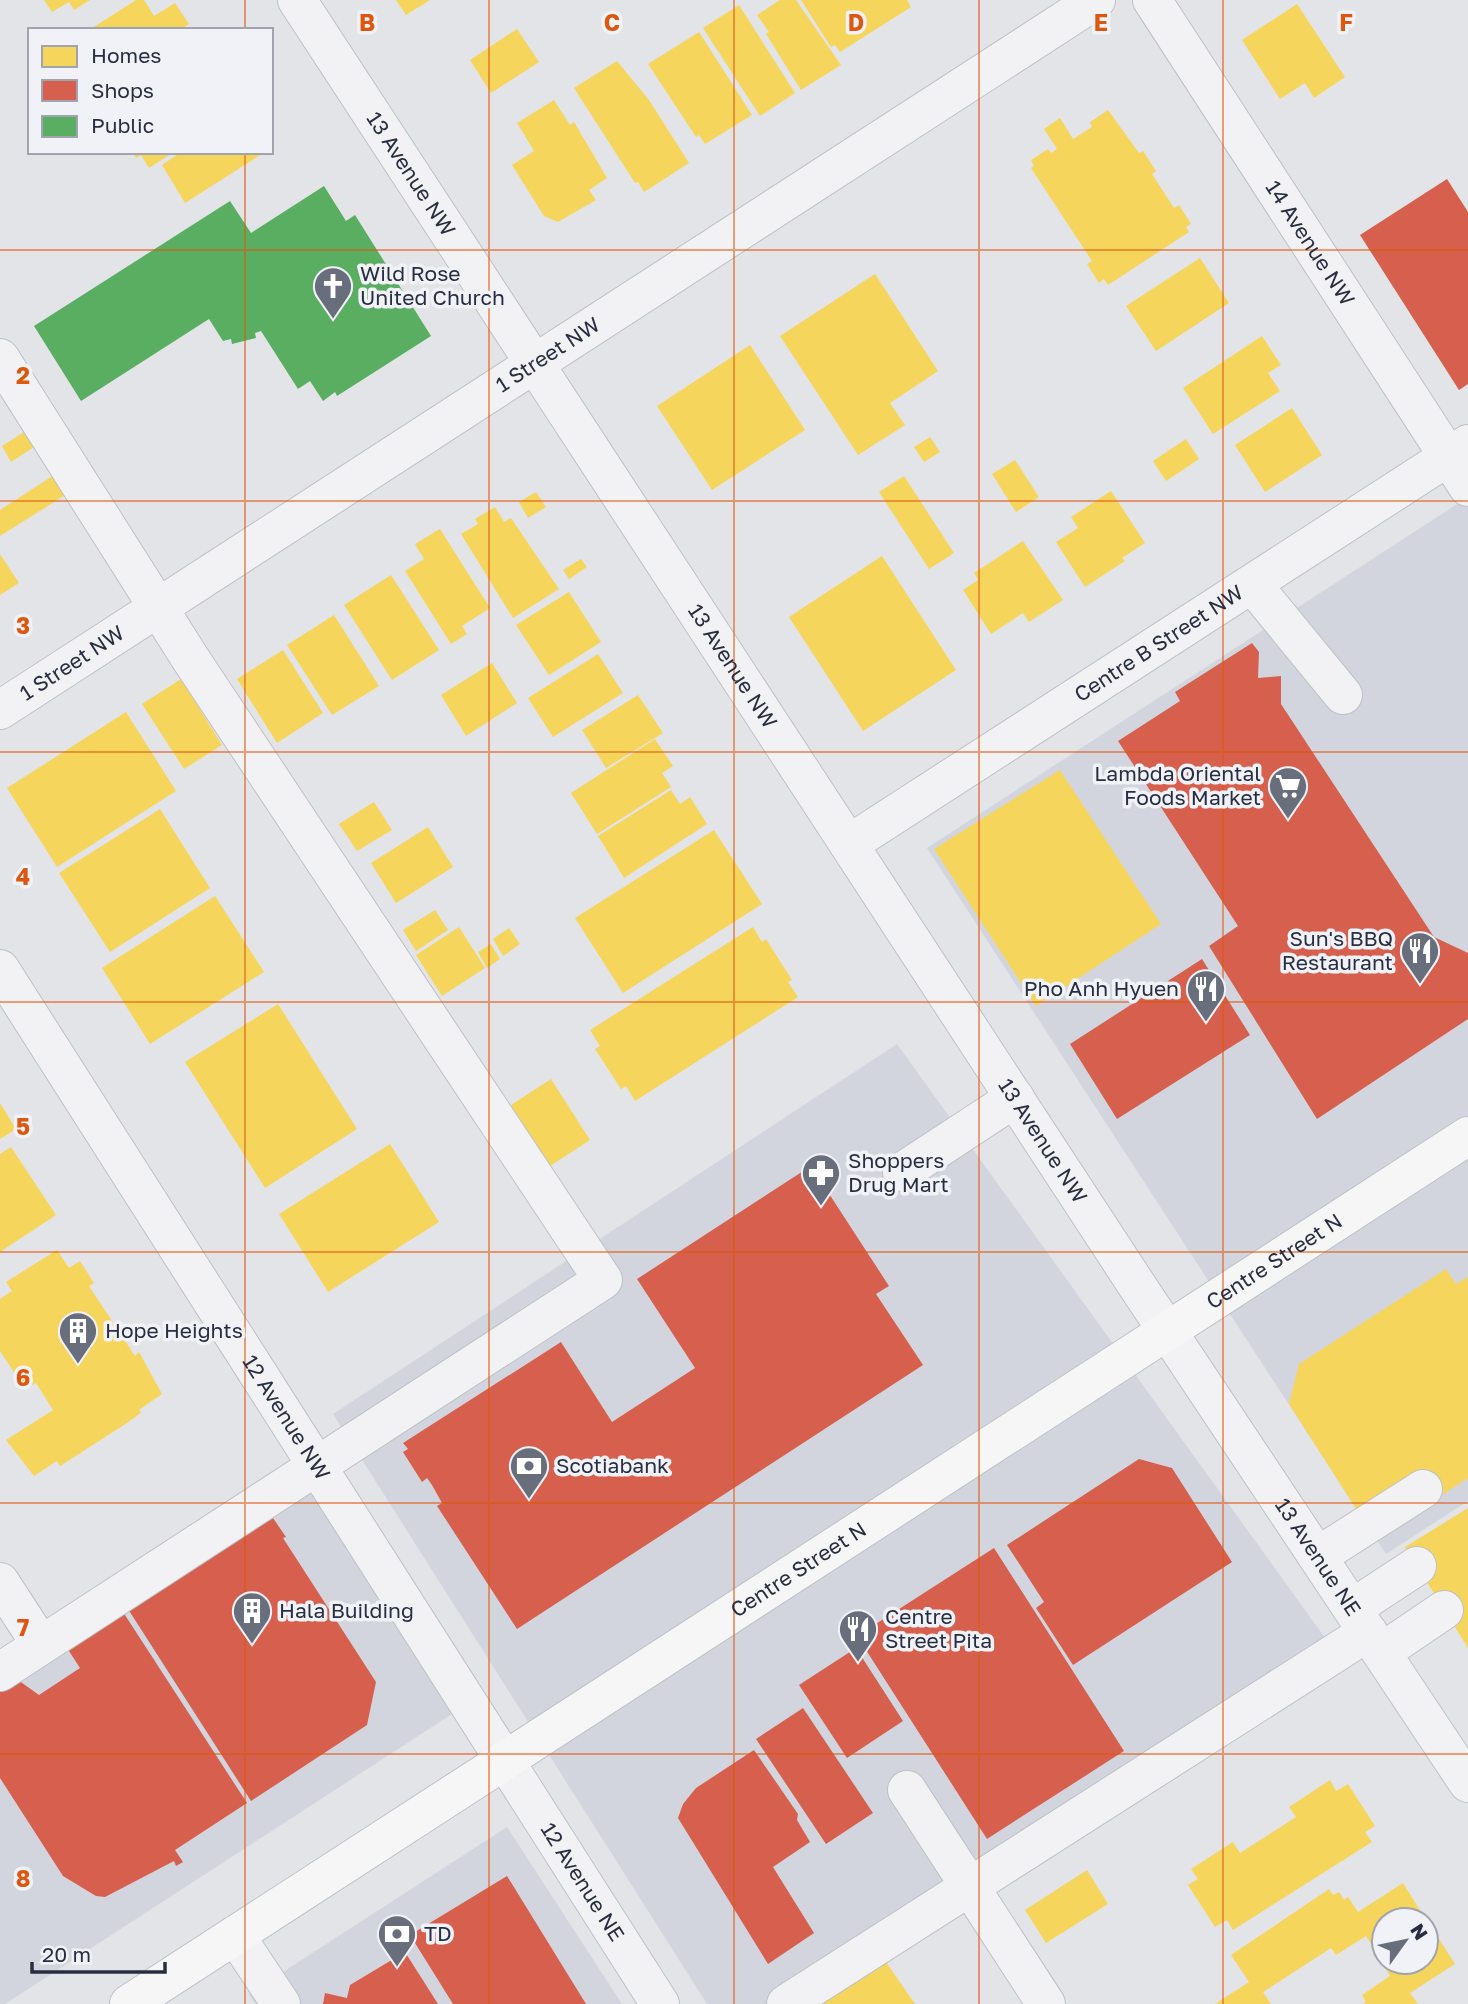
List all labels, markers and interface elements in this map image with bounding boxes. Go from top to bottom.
text: B [359,8,375,36]
text: C [604,8,620,36]
text: D [848,8,864,36]
text: E [1094,8,1108,36]
text: F [1339,8,1353,36]
legend [28,28,273,154]
text: Homes [91,42,161,68]
text: Shops [91,77,154,103]
street label: 13 Avenue NW [362,106,462,241]
text: Public [91,112,154,138]
street label: 14 Avenue NW [1261,175,1361,310]
place label: Wild Rose United Church [360,260,505,310]
church icon: Wild Rose United Church [312,265,354,320]
street label: 1 Street NW [490,311,605,397]
text: 2 [16,361,30,389]
street label: Centre B Street NW [1069,579,1248,707]
street label: 13 Avenue NW [683,599,783,733]
text: 3 [16,611,30,639]
street label: 1 Street NW [15,619,129,706]
place label: Lambda Oriental Foods Market [1094,760,1261,810]
supermarket icon: Lambda Oriental Foods Market [1267,765,1309,820]
text: 4 [16,862,30,890]
place label: Sun's BBQ Restaurant [1282,925,1393,975]
restaurant icon: Sun's BBQ Restaurant [1399,930,1441,985]
restaurant icon: Pho Anh Hyuen [1185,968,1227,1023]
place label: Pho Anh Hyuen [1024,975,1179,1001]
street label: 13 Avenue NW [993,1073,1093,1208]
text: 5 [16,1112,30,1140]
place label: Shoppers Drug Mart [848,1147,949,1197]
pharmacy icon: Shoppers Drug Mart [800,1152,842,1207]
street label: Centre Street N [1201,1207,1347,1314]
building icon: Hope Heights [57,1310,99,1365]
place label: Hope Heights [105,1317,243,1343]
street label: 12 Avenue NW [237,1350,336,1484]
text: 6 [16,1363,30,1391]
bank icon: Scotiabank [508,1445,550,1500]
place label: Scotiabank [556,1452,669,1478]
street label: 13 Avenue NE [1270,1493,1367,1620]
street label: Centre Street N [725,1516,871,1623]
building icon: Hala Building [231,1590,273,1645]
place label: Hala Building [279,1597,414,1623]
place label: Centre Street Pita [885,1603,992,1653]
restaurant icon: Centre Street Pita [837,1608,879,1663]
text: 7 [17,1613,29,1641]
street label: 12 Avenue NE [536,1817,631,1946]
text: 8 [16,1864,30,1892]
north arrow [1370,1906,1440,1976]
bank icon: TD [376,1913,418,1968]
text: N [1406,1919,1433,1944]
place label: TD [424,1920,452,1946]
scale bar [32,1930,164,1974]
text: 20 m [42,1941,91,1967]

